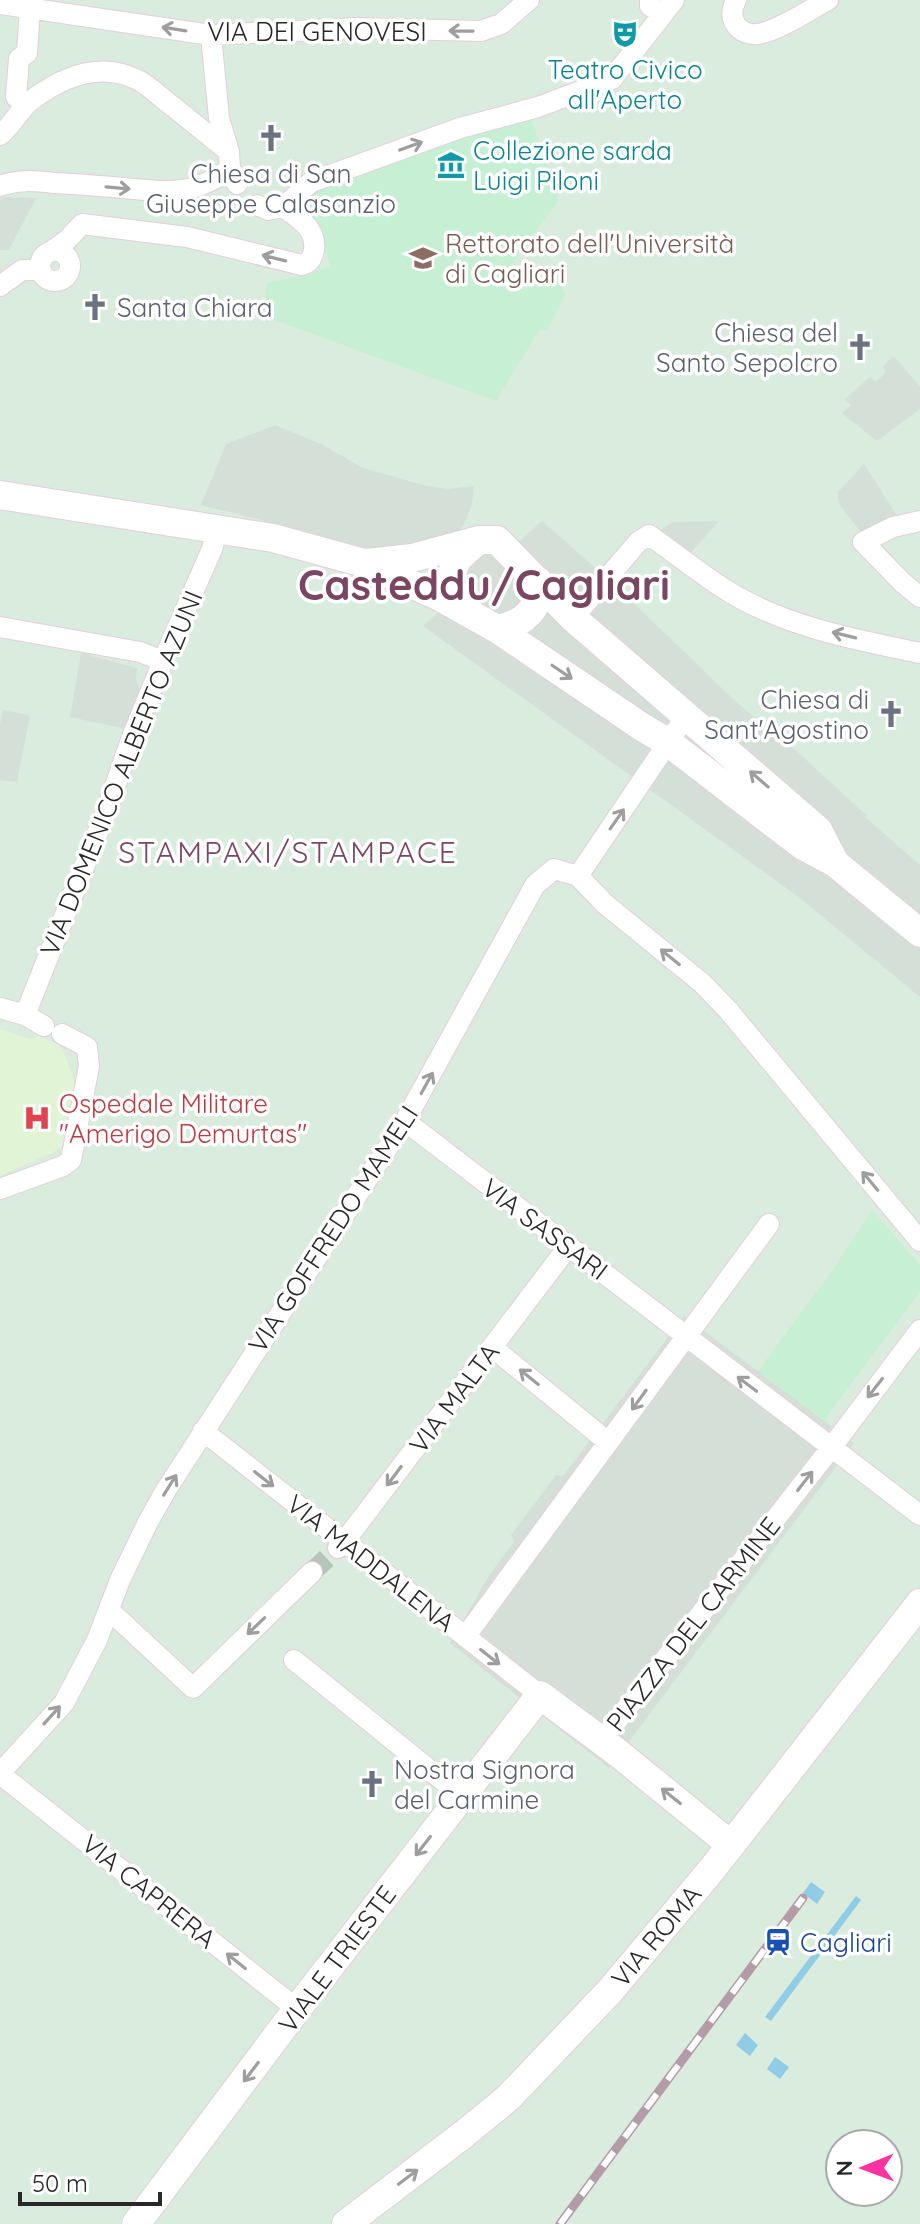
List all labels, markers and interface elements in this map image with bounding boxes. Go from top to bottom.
street label: VIA DEI GENOVESI [207,15,427,48]
theatre icon: Teatro Civico all'Aperto [610,19,640,49]
one-way arrow [162,20,187,35]
one-way arrow [448,23,475,38]
place label: Teatro Civico all'Aperto [547,53,703,116]
church icon: Chiesa di San Giuseppe Calasanzio [256,123,286,153]
place label: Collezione sarda Luigi Piloni [473,134,672,197]
one-way arrow [398,137,423,152]
museum icon: Collezione sarda Luigi Piloni [436,150,466,180]
place label: Chiesa di San Giuseppe Calasanzio [146,157,396,220]
one-way arrow [104,180,131,195]
place label: Rettorato dell'Università di Cagliari [445,227,734,290]
school or university icon: Rettorato dell'Università di Cagliari [408,243,438,273]
one-way arrow [262,250,288,265]
place label: Santa Chiara [117,291,273,324]
church icon: Santa Chiara [80,292,110,322]
place label: Chiesa del Santo Sepolcro [656,316,838,379]
church icon: Chiesa del Santo Sepolcro [845,332,875,362]
district label: Casteddu/Cagliari [298,558,670,611]
street label: VIA DOMENICO ALBERTO AZUNI [32,585,210,961]
one-way arrow [832,627,857,642]
one-way arrow [551,664,573,680]
place label: Chiesa di Sant'Agostino [704,683,869,746]
church icon: Chiesa di Sant'Agostino [876,699,906,729]
one-way arrow [749,770,770,788]
one-way arrow [609,808,625,830]
district label: STAMPAXI/STAMPACE [118,833,458,871]
one-way arrow [660,948,681,966]
one-way arrow [419,1071,435,1095]
place label: Ospedale Militare "Amerigo Demurtas" [59,1087,307,1150]
street label: VIA GOFFREDO MAMELI [241,1099,425,1359]
hospital icon: Ospedale Militare "Amerigo Demurtas" [22,1103,52,1133]
street label: VIA SASSARI [476,1171,614,1287]
one-way arrow [861,1171,879,1192]
street label: VIA MALTA [402,1336,506,1460]
one-way arrow [519,1368,540,1386]
one-way arrow [737,1375,758,1392]
one-way arrow [867,1377,884,1398]
one-way arrow [631,1389,648,1410]
one-way arrow [386,1465,403,1486]
one-way arrow [253,1470,274,1487]
one-way arrow [796,1471,814,1492]
one-way arrow [161,1474,178,1496]
street label: VIA MADDALENA [280,1487,462,1639]
street label: PIAZZA DEL CARMINE [599,1510,787,1738]
one-way arrow [246,1617,266,1636]
one-way arrow [479,1648,500,1665]
one-way arrow [43,1706,61,1726]
place label: Nostra Signora del Carmine [394,1753,575,1816]
church icon: Nostra Signora del Carmine [357,1769,387,1799]
one-way arrow [661,1787,682,1804]
street label: VIA CAPRERA [75,1827,223,1955]
one-way arrow [415,1834,432,1856]
street label: VIA ROMA [604,1878,708,1994]
street label: VIALE TRIESTE [271,1879,403,2039]
place label: Cagliari [800,1926,892,1959]
station icon: Cagliari [763,1927,793,1957]
one-way arrow [226,1952,247,1970]
one-way arrow [242,2061,259,2083]
north arrow [824,2128,904,2208]
scale bar [20,2156,160,2206]
text: N [830,2160,858,2177]
text: 50 m [32,2168,88,2198]
one-way arrow [397,2168,418,2185]

